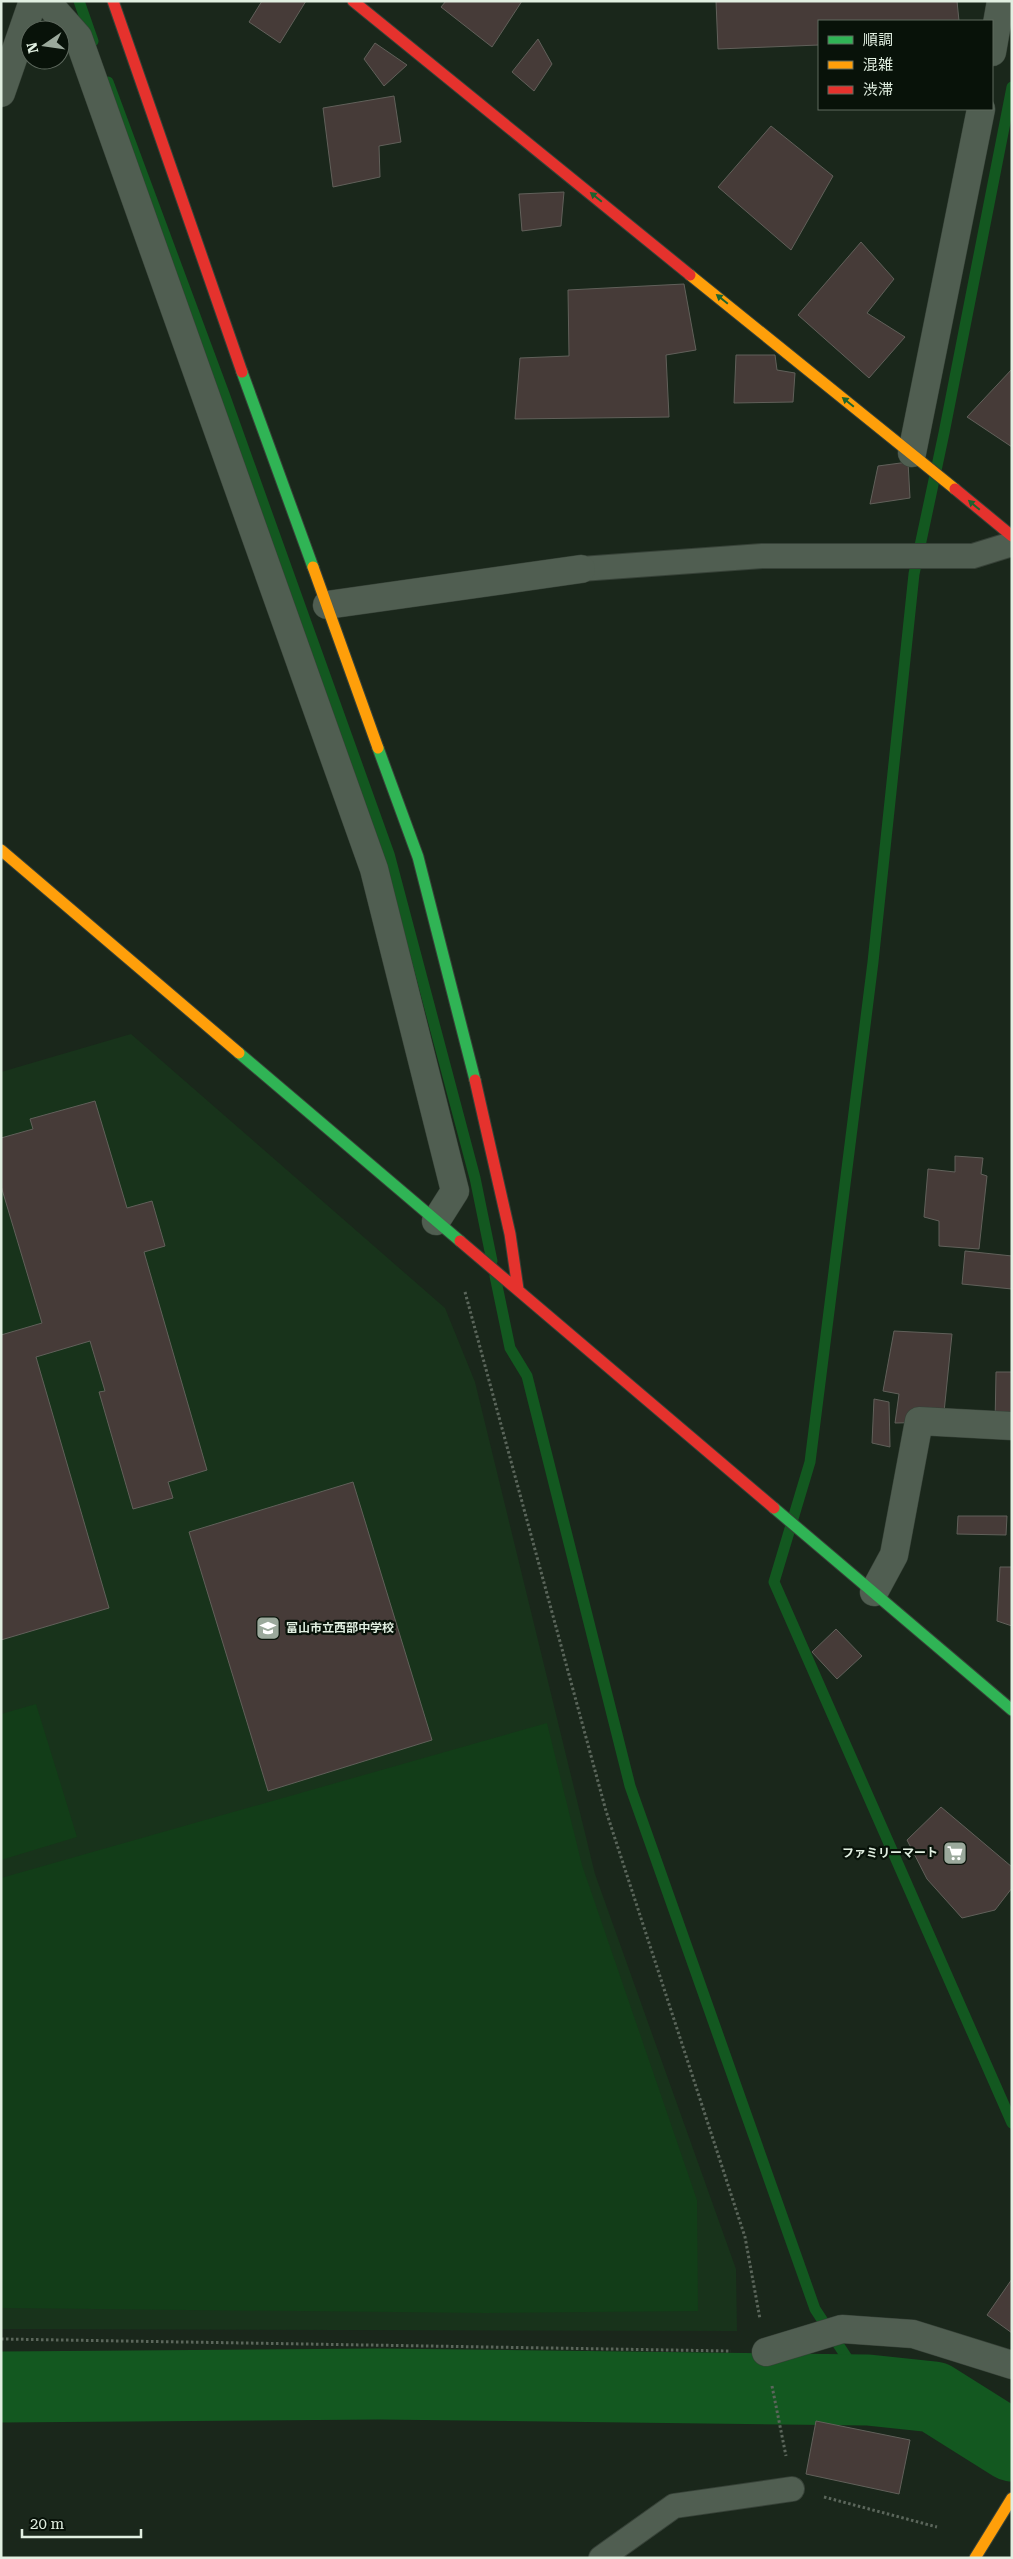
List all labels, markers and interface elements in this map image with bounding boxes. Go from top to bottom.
north arrow [20,20,70,70]
legend [818,20,993,110]
text: 順調 [863,31,893,49]
text: N [23,41,41,55]
text: 混雑 [863,56,893,74]
text: 渋滞 [863,81,893,99]
one-way arrow [590,192,603,203]
one-way arrow [716,294,729,305]
one-way arrow [842,396,855,407]
one-way arrow [968,499,981,510]
school or university icon: 富山市立西部中学校 [255,1615,281,1641]
place label: 富山市立西部中学校 [286,1621,394,1635]
supermarket icon: ファミリーマート [942,1840,968,1866]
place label: ファミリーマート [842,1846,938,1860]
scale bar [22,2506,141,2538]
text: 20 m [30,2515,65,2533]

